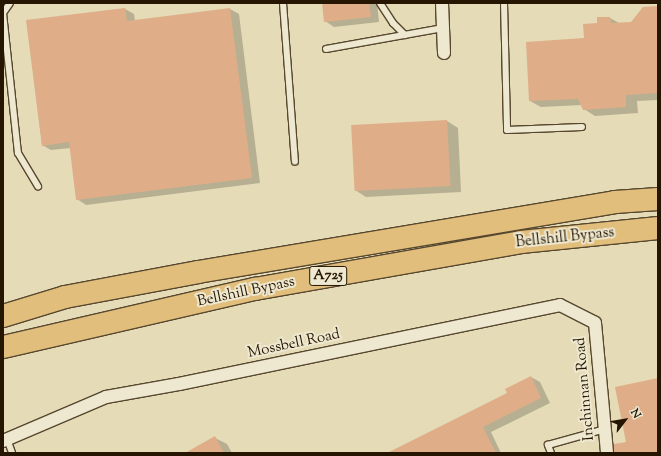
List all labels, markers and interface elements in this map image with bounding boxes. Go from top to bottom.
street label: Bellshill Bypass [515,224,615,252]
road number: A725 [309,264,347,288]
street label: Bellshill Bypass [196,273,296,311]
street label: Mossbell Road [246,325,342,363]
street label: Inchinnan Road [572,336,598,442]
north arrow [605,400,645,440]
text: N [626,406,644,422]

